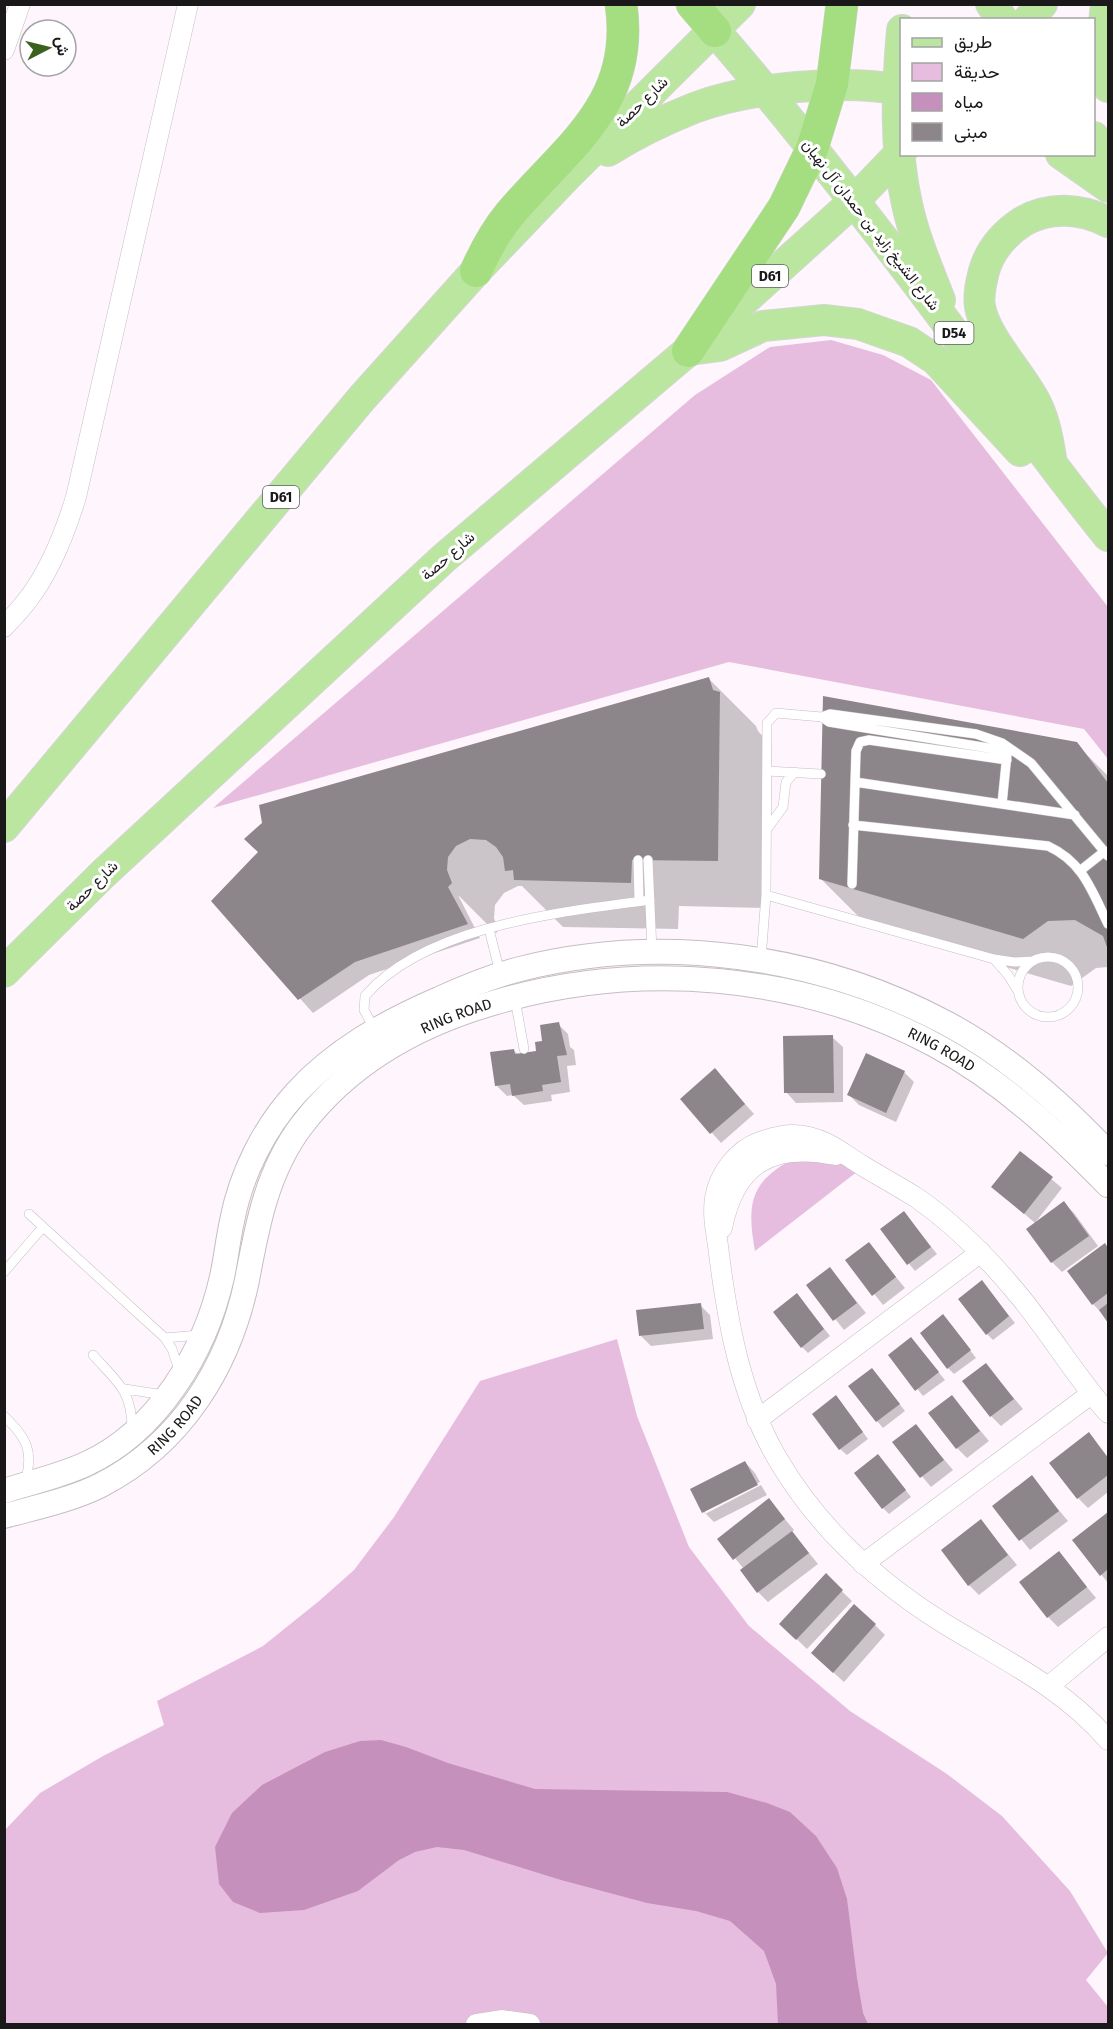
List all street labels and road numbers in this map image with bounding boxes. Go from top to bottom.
street label: شارع حصة [612,73,673,132]
street label: شارع الشيخ زايد بن حمدان آل نهيان [797,136,943,315]
road number: D61 [752,265,788,287]
road number: D54 [934,322,974,344]
road number: D61 [263,486,299,508]
street label: شارع حصة [418,528,480,586]
street label: شارع حصة [62,857,123,916]
street label: RING ROAD [418,995,494,1038]
street label: RING ROAD [905,1024,979,1076]
street label: RING ROAD [144,1392,207,1459]

